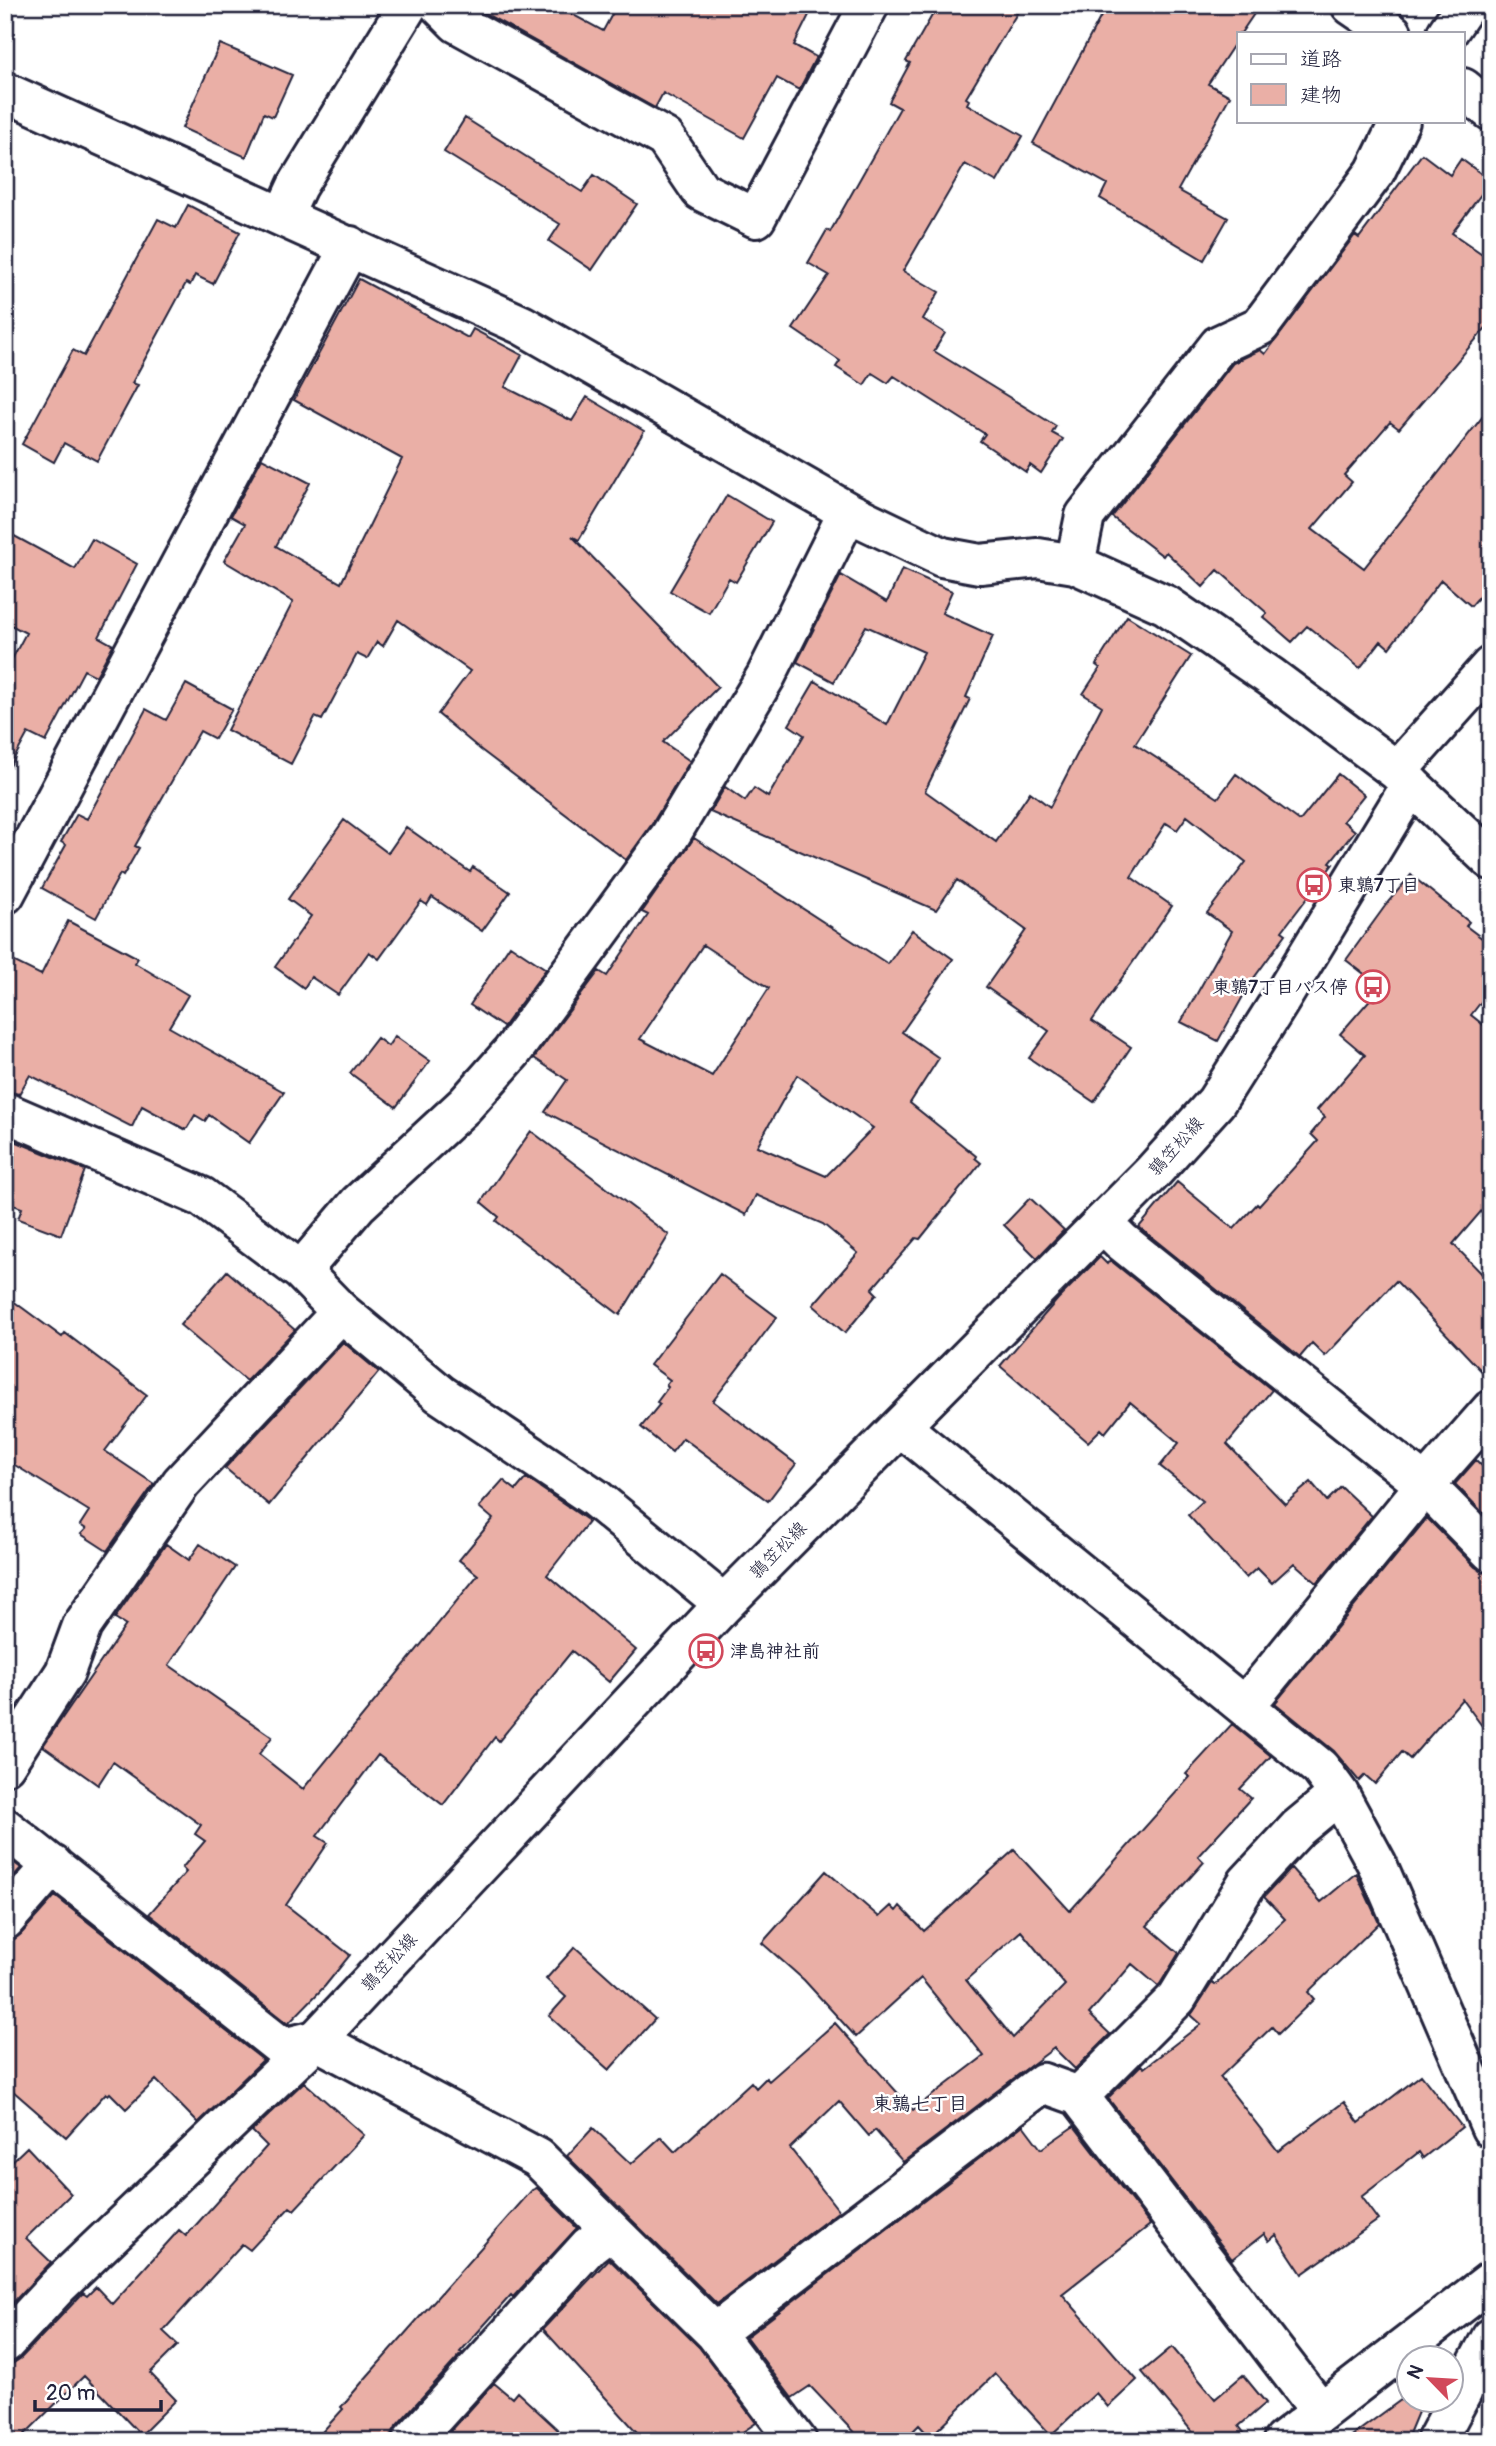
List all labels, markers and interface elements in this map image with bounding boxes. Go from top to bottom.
legend [1237,32,1464,122]
text: 道路 [1300,46,1342,73]
text: 建物 [1300,82,1342,109]
bus stop icon: 東鶉7丁目 [1295,866,1333,904]
place label: 東鶉7丁目 [1338,874,1420,897]
bus stop icon: 東鶉7丁目バス停 [1354,968,1392,1006]
place label: 東鶉7丁目バス停 [1212,976,1348,999]
street label: 鶉笠松線 [1144,1112,1209,1181]
street label: 鶉笠松線 [745,1517,812,1584]
bus stop icon: 津島神社前 [687,1632,725,1670]
place label: 津島神社前 [730,1640,820,1663]
street label: 鶉笠松線 [356,1928,422,1997]
district label: 東鶉七丁目 [872,2092,968,2116]
north arrow [1394,2344,1464,2414]
text: N [1402,2361,1429,2383]
scale bar [35,2369,161,2413]
text: 20 m [46,2380,95,2407]

